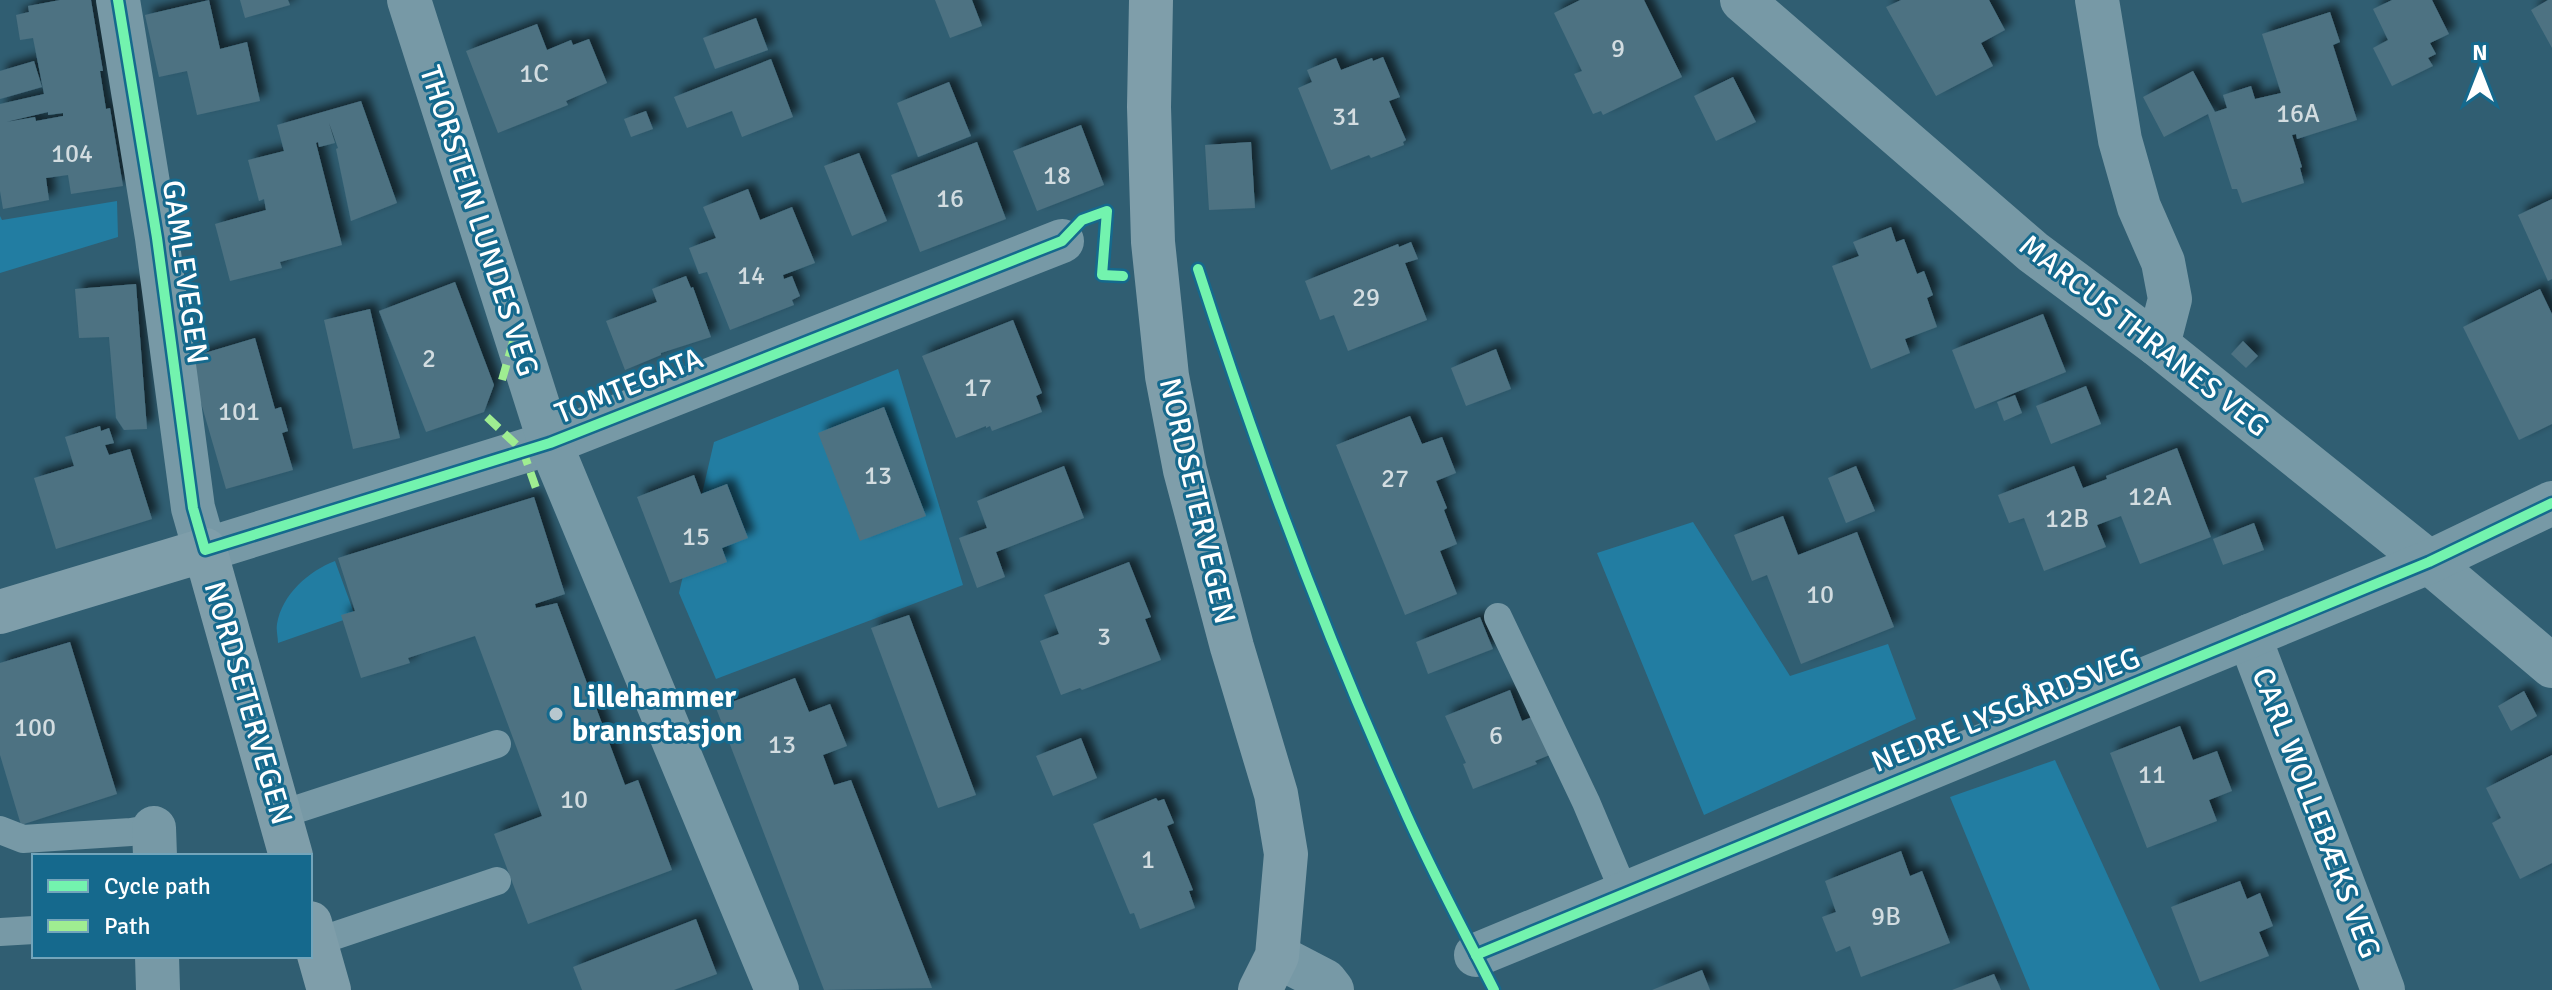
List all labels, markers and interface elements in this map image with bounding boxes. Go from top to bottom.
north arrow [2440,32,2520,112]
house number: 9 [1611,33,1625,65]
text: N [2472,39,2488,66]
house number: 1C [519,58,549,90]
street label: THORSTEIN LUNDES VEG [411,61,547,381]
house number: 16A [2276,98,2320,130]
house number: 31 [1332,101,1360,133]
house number: 104 [51,138,93,170]
house number: 18 [1043,160,1071,192]
street label: GAMLEVEGEN [154,178,216,366]
house number: 16 [936,183,964,215]
street label: MARCUS THRANES VEG [2012,227,2276,445]
house number: 14 [737,260,765,292]
house number: 29 [1352,282,1380,314]
street label: TOMTEGATA [550,340,708,432]
house number: 2 [422,343,436,375]
house number: 17 [964,372,992,404]
street label: NORDSETERVEGEN [1151,374,1243,628]
house number: 101 [218,396,260,428]
house number: 13 [864,460,892,492]
house number: 27 [1381,463,1409,495]
house number: 12A [2128,481,2172,513]
house number: 12B [2045,503,2089,535]
house number: 15 [682,521,710,553]
street label: NORDSETERVEGEN [196,577,300,829]
house number: 10 [1806,579,1834,611]
house number: 3 [1097,621,1111,653]
street label: NEDRE LYSGÅRDSVEG [1866,639,2146,781]
street label: CARL WOLLEBÆKS VEG [2244,663,2388,963]
place label: Lillehammer brannstasjon [572,679,742,750]
marker: Lillehammer brannstasjon [547,705,565,723]
house number: 100 [14,712,56,744]
house number: 6 [1489,720,1503,752]
house number: 13 [768,729,796,761]
house number: 11 [2138,759,2166,791]
house number: 10 [560,784,588,816]
house number: 1 [1141,844,1155,876]
legend [32,854,312,958]
text: Cycle path [104,871,211,901]
house number: 9B [1871,901,1901,933]
text: Path [104,911,150,941]

